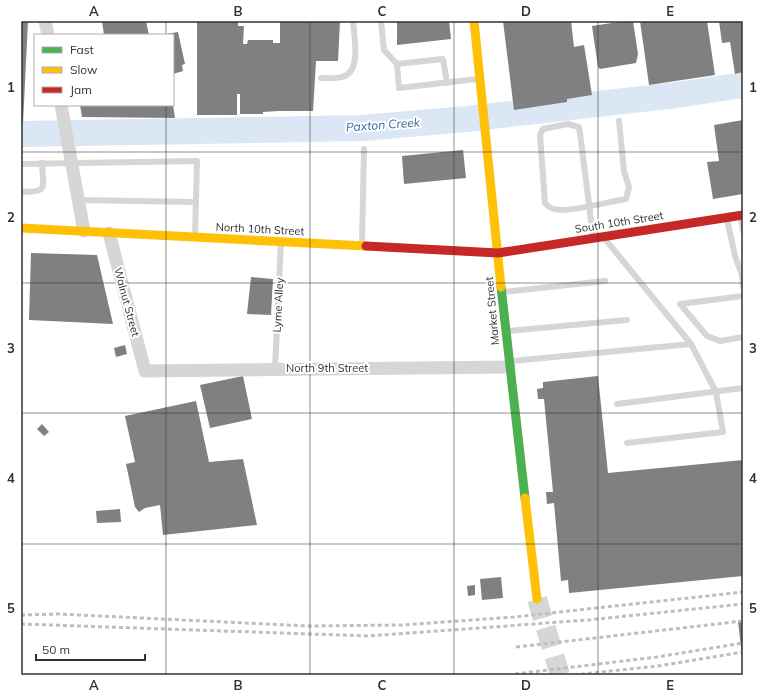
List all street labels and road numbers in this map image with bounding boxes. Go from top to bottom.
street label: South 10th Street [574,208,664,236]
street label: North 10th Street [215,220,305,238]
street label: Walnut Street [111,266,143,338]
street label: Market Street [482,276,502,346]
street label: Lyme Alley [270,277,286,333]
street label: North 9th Street [286,361,368,375]

